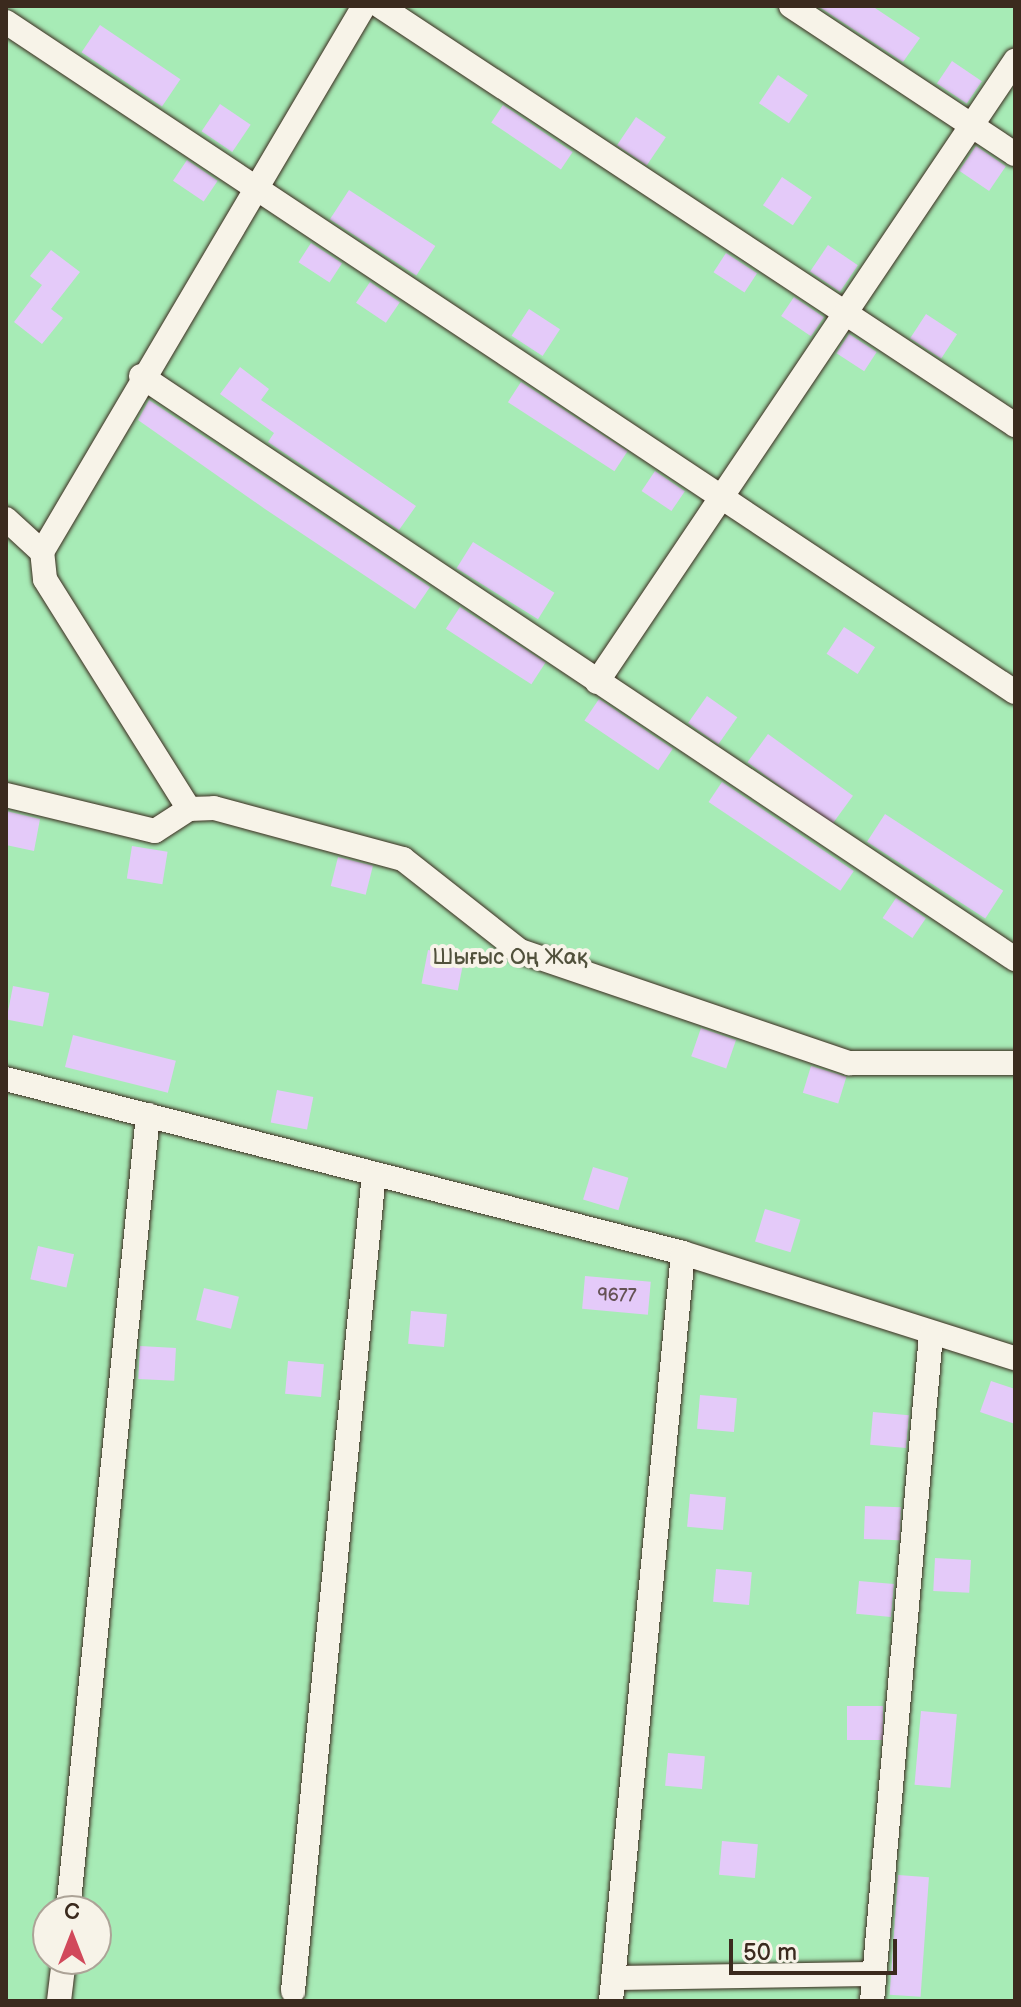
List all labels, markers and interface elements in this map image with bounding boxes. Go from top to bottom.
park label: Шығыс Оң Жақ [432,945,588,971]
house number: 9677 [597,1285,637,1307]
north arrow [32,1895,112,1975]
text: С [64,1899,80,1926]
scale bar [733,1923,901,1973]
text: 50 m [743,1938,797,1967]

